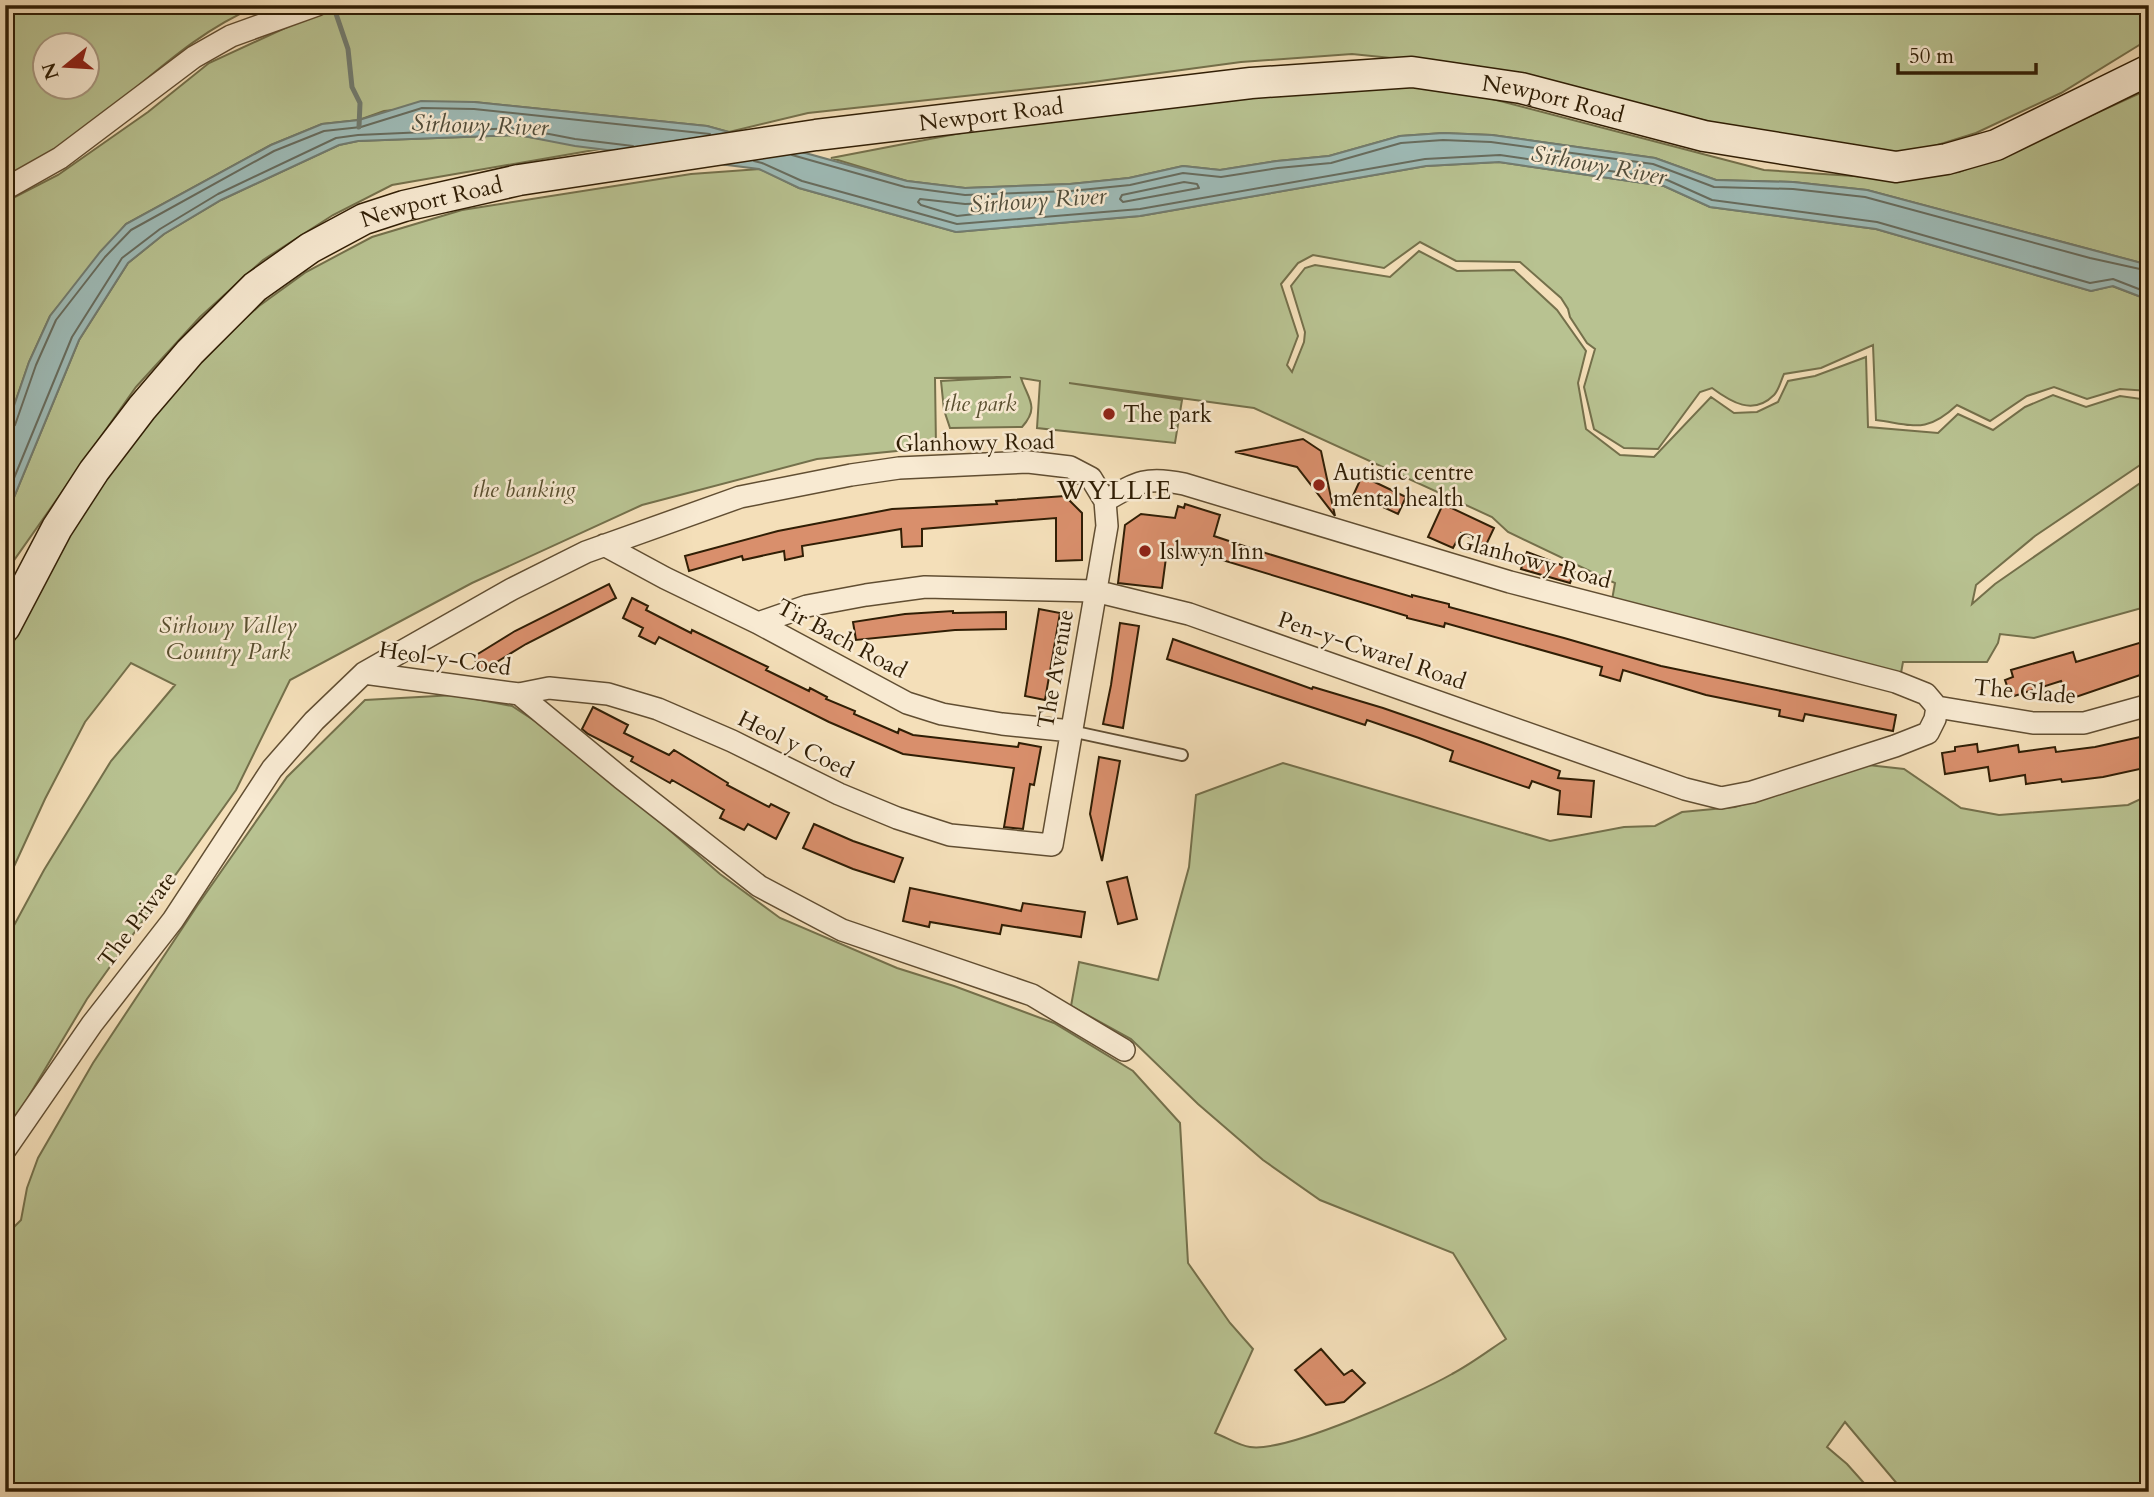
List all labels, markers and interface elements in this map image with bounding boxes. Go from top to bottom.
north arrow [32,32,102,102]
scale bar [1898,32,2037,76]
text: 50 m [1909,42,1954,71]
text: N [36,59,66,83]
street label: Newport Road [1480,67,1629,131]
street label: Newport Road [917,90,1066,139]
water label: Sirhowy River [411,107,550,144]
water label: Sirhowy River [1529,137,1670,194]
street label: Newport Road [356,169,506,235]
water label: Sirhowy River [969,179,1109,222]
park label: the park [944,388,1017,419]
place label: The park [1123,399,1213,430]
marker: The park [1101,406,1117,422]
street label: Glanhowy Road [895,426,1056,459]
place label: Autistic centre mental health [1333,457,1474,514]
district label: WYLLIE [1056,473,1173,508]
park label: the banking [472,474,576,505]
marker: Autistic centre mental health [1311,477,1327,493]
street label: Glanhowy Road [1453,525,1616,596]
place label: Islwyn Inn [1159,536,1264,567]
marker: Islwyn Inn [1137,543,1153,559]
street label: Tir Bach Road [771,591,913,686]
street label: Pen-y-Cwarel Road [1274,604,1471,697]
street label: The Avenue [1030,607,1081,731]
park label: Sirhowy Valley Country Park [159,610,297,667]
street label: Heol-y-Coed [377,634,514,683]
street label: The Glade [1972,672,2078,711]
street label: Heol y Coed [733,703,860,786]
street label: The Private [91,865,184,974]

